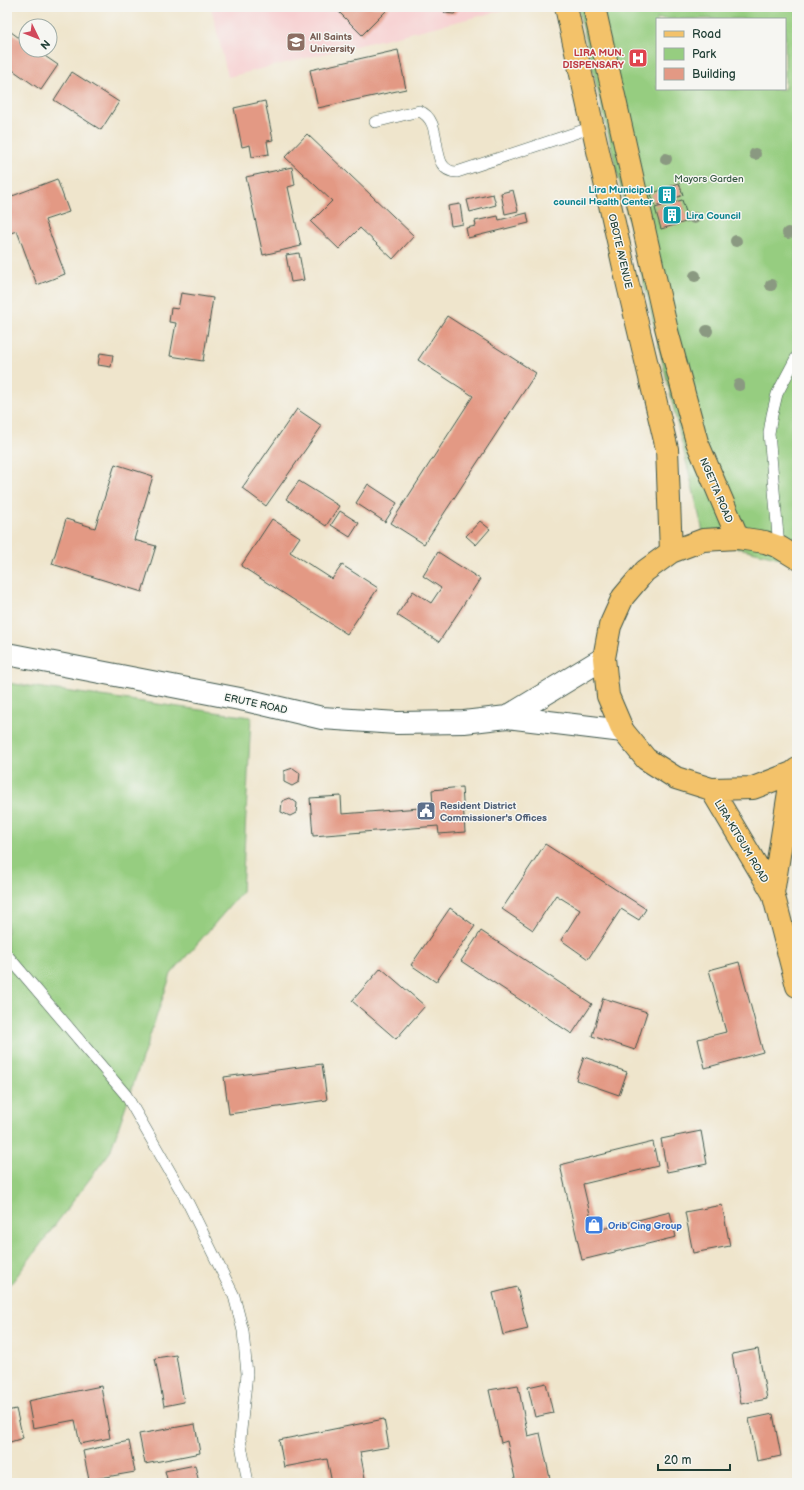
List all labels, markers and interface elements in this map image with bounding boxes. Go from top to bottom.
north arrow [18,18,58,58]
legend [656,18,786,90]
text: Road [692,27,721,42]
school or university icon: All Saints University [285,31,307,53]
place label: All Saints University [309,31,355,55]
text: N [37,37,53,52]
place label: LIRA MUN. DISPENSARY [562,47,624,71]
hospital icon: LIRA MUN. DISPENSARY [627,47,649,69]
text: Park [692,47,716,62]
text: Building [692,67,736,82]
park label: Mayors Garden [674,173,744,185]
place label: Lira Municipal council Health Center [553,184,654,208]
building icon: Lira Municipal council Health Center [656,184,678,206]
building icon: Lira Council [661,204,683,226]
place label: Lira Council [686,210,741,222]
street label: OBOTE AVENUE [606,213,635,290]
street label: NGETTA ROAD [697,456,735,525]
street label: ERUTE ROAD [223,691,288,717]
street label: LIRA-KITGUM ROAD [712,798,771,885]
public building icon: Resident District Commissioner's Offices [415,800,437,822]
place label: Resident District Commissioner's Offices [440,800,547,824]
shop icon: Orib Cing Group [583,1214,605,1236]
place label: Orib Cing Group [608,1220,682,1232]
scale bar [658,1446,730,1472]
text: 20 m [664,1453,691,1468]

